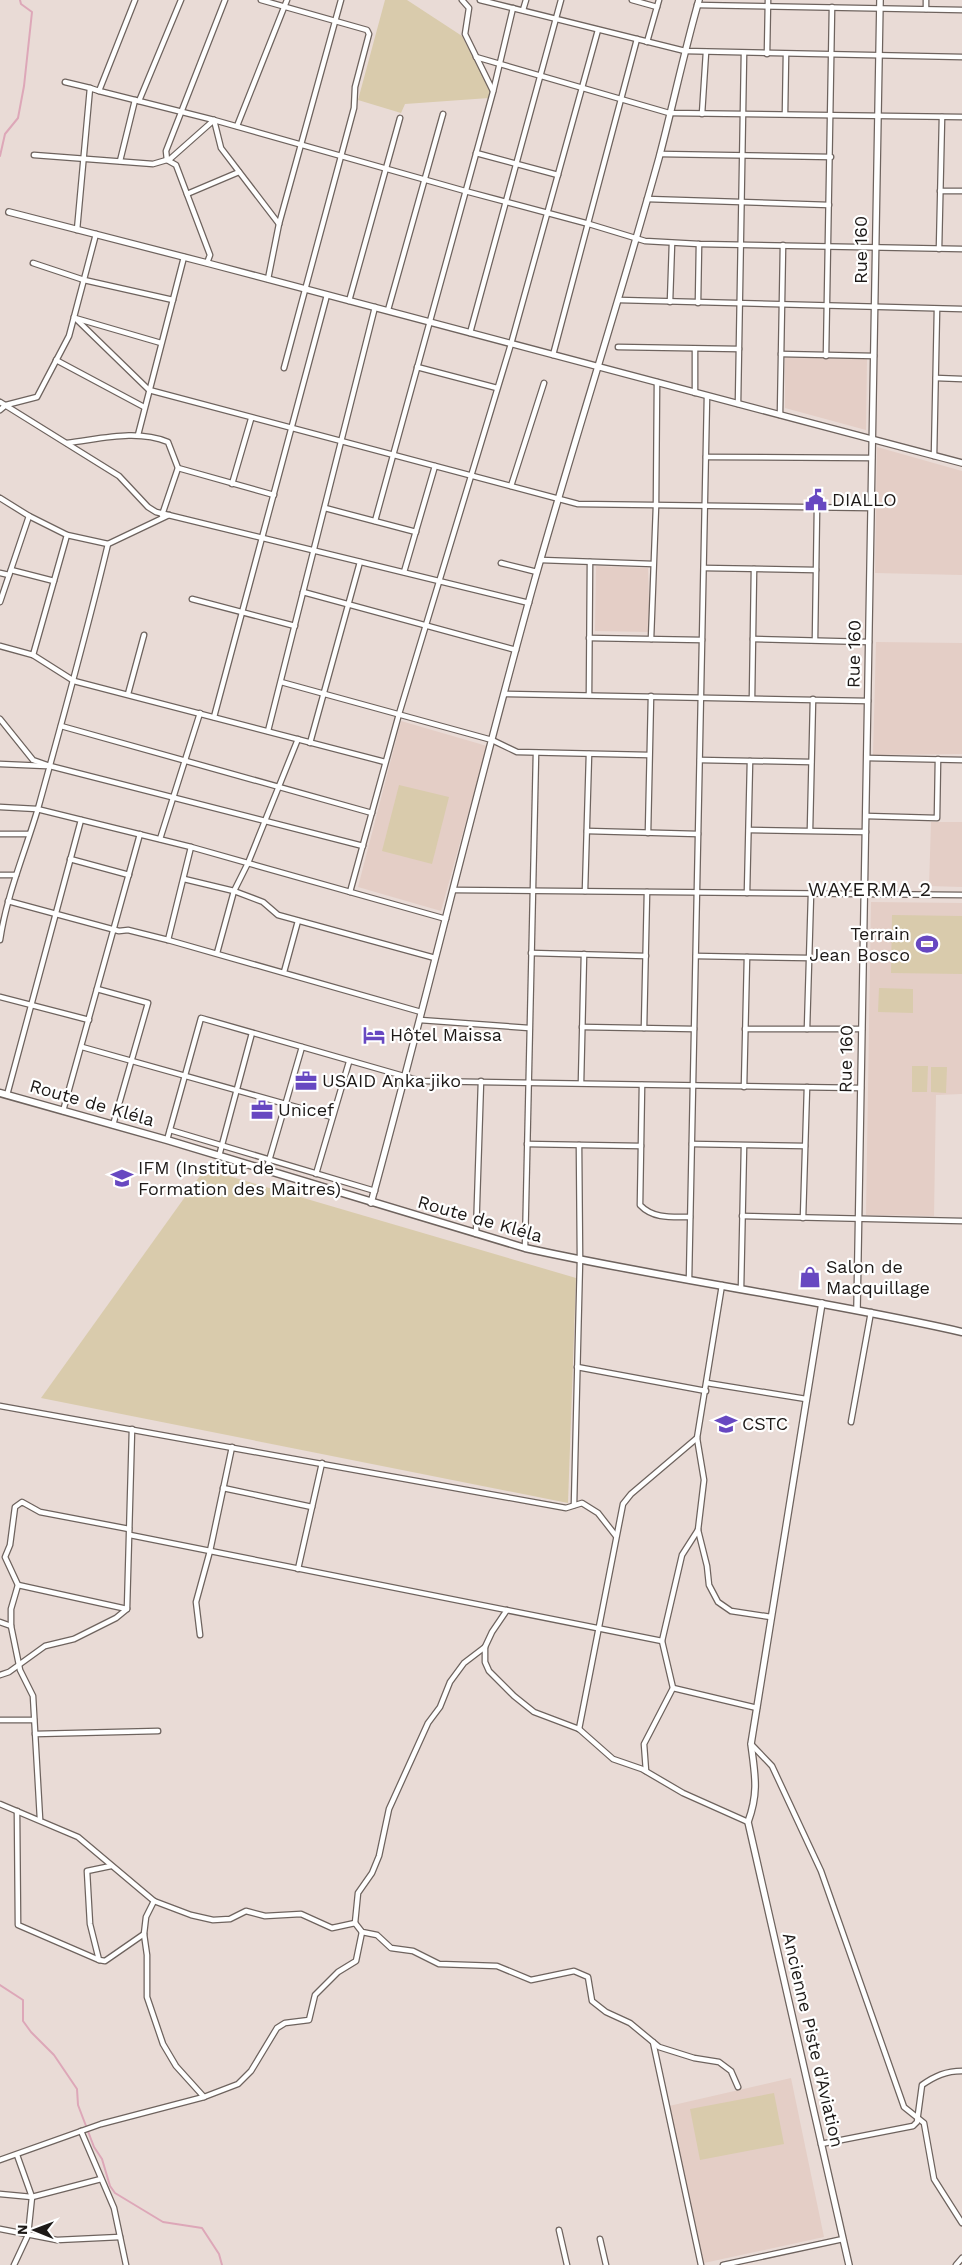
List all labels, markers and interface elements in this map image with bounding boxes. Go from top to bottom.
street label: Rue 160 [850,216,871,284]
public building icon: DIALLO [803,487,829,513]
place label: DIALLO [832,489,897,510]
street label: Rue 160 [842,620,865,688]
district label: WAYERMA 2 [808,877,932,901]
place label: Terrain Jean Bosco [809,923,910,965]
sports icon: Terrain Jean Bosco [914,931,940,957]
hotel icon: Hôtel Maissa [361,1022,387,1048]
place label: Hôtel Maissa [390,1024,502,1045]
street label: Rue 160 [834,1025,857,1093]
office icon: USAID Anka jiko [293,1068,319,1094]
place label: USAID Anka jiko [322,1070,461,1091]
street label: Route de Kléla [27,1075,157,1130]
office icon: Unicef [249,1097,275,1123]
place label: Unicef [278,1099,334,1120]
place label: IFM (Institut de Formation des Maitres) [138,1157,341,1199]
school or university icon: IFM (Institut de Formation des Maitres) [109,1165,135,1191]
street label: Route de Kléla [415,1191,545,1246]
place label: Salon de Macquillage [826,1256,930,1298]
shop icon: Salon de Macquillage [797,1264,823,1290]
school or university icon: CSTC [713,1411,739,1437]
place label: CSTC [742,1413,788,1434]
street label: Ancienne Piste d'Aviation [779,1931,848,2149]
north arrow [10,2205,60,2255]
text: N [14,2224,30,2235]

